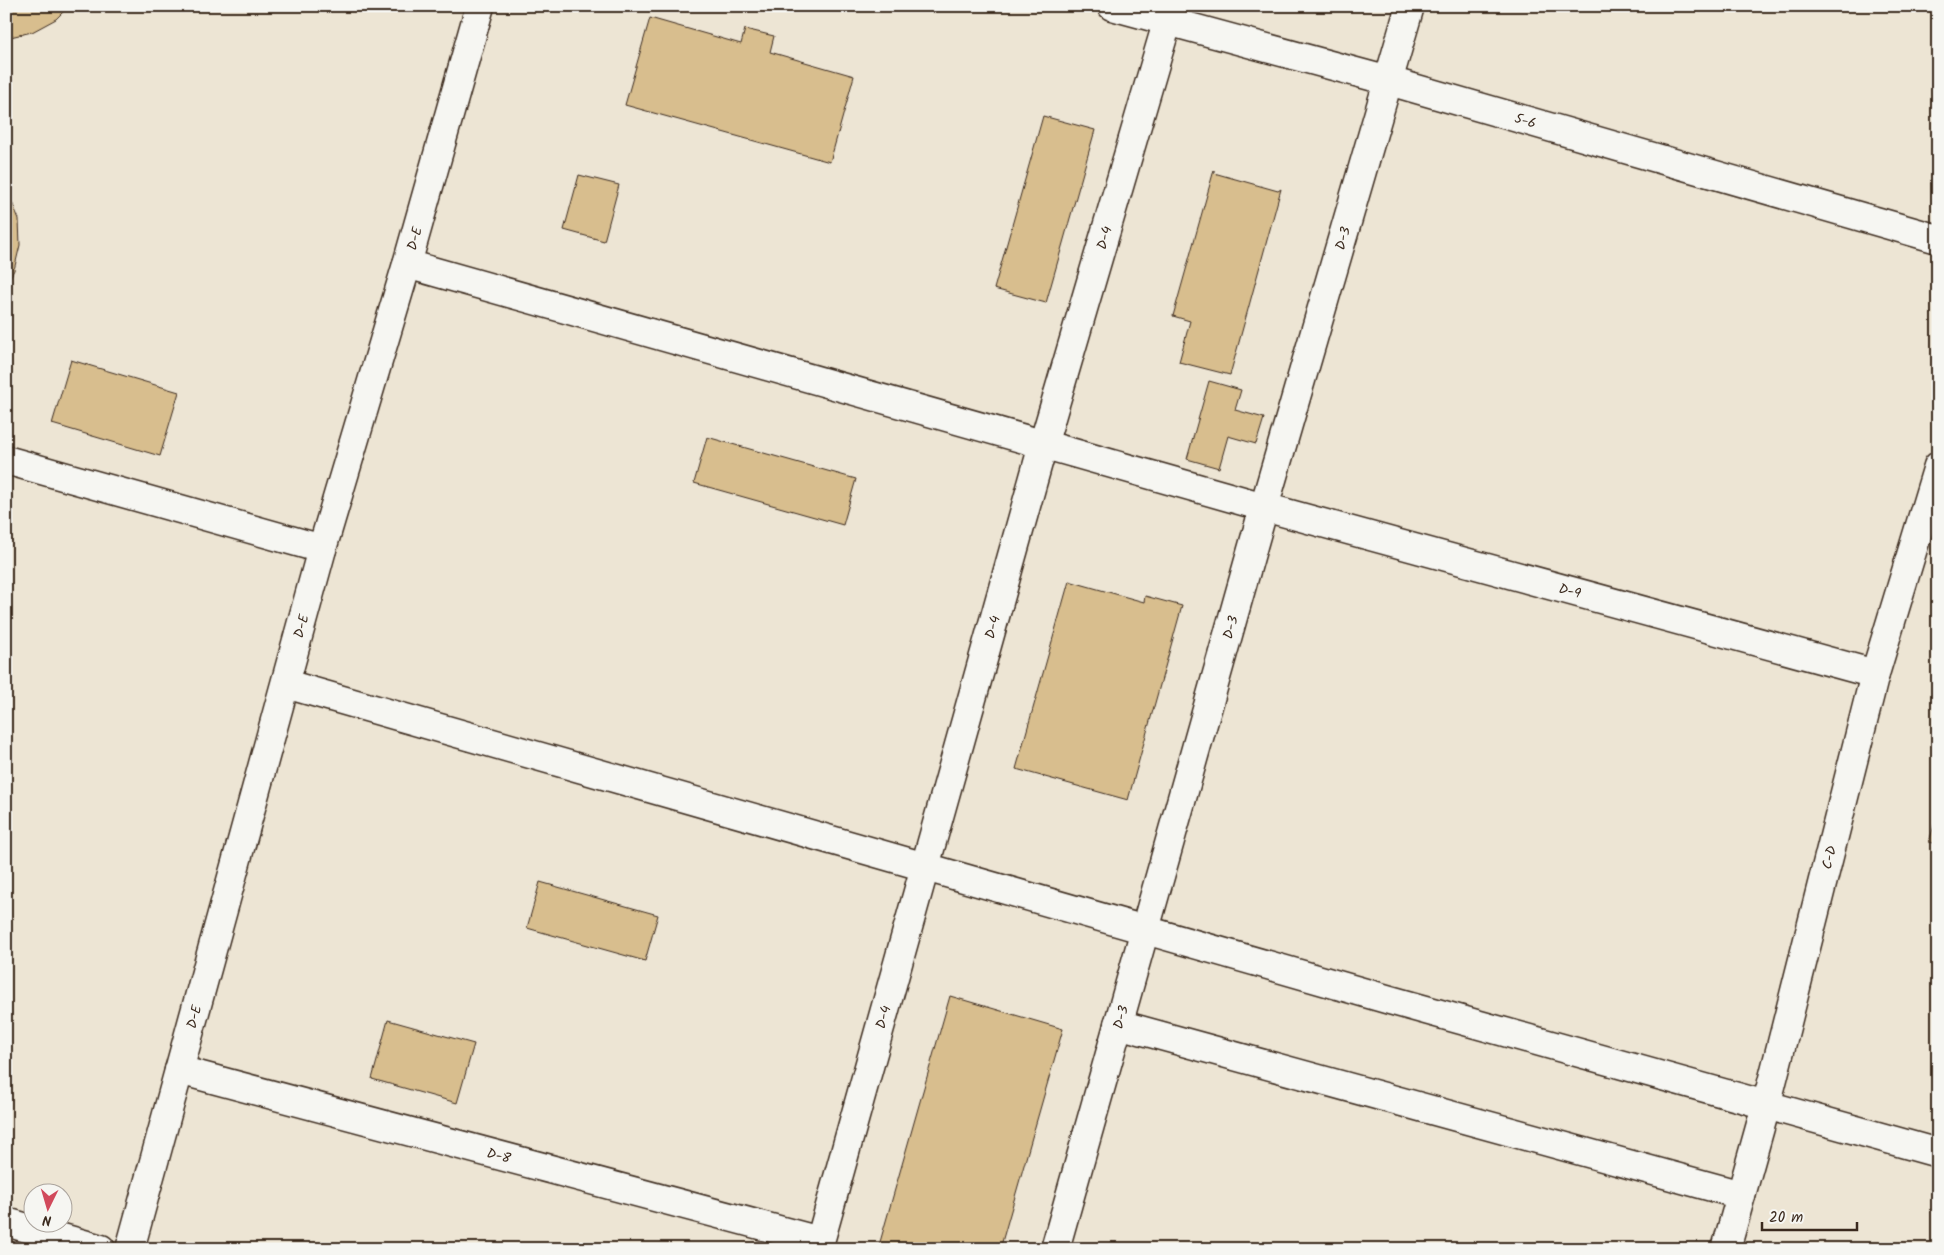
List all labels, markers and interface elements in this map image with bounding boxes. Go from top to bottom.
street label: 5-6 [1512,108,1539,135]
street label: D-E [401,223,429,253]
street label: D-4 [1091,223,1119,252]
street label: D-3 [1329,224,1357,253]
street label: D-9 [1556,578,1584,605]
street label: D-E [288,611,316,641]
street label: D-4 [979,613,1007,641]
street label: D-3 [1217,613,1245,642]
street label: C-D [1816,843,1843,872]
street label: D-E [181,1002,209,1031]
street label: D-4 [870,1003,898,1031]
street label: D-3 [1108,1003,1135,1032]
street label: D-8 [484,1143,513,1170]
north arrow [22,1182,72,1232]
scale bar [1762,1200,1856,1232]
text: 20 m [1769,1206,1803,1230]
text: N [41,1209,52,1231]

